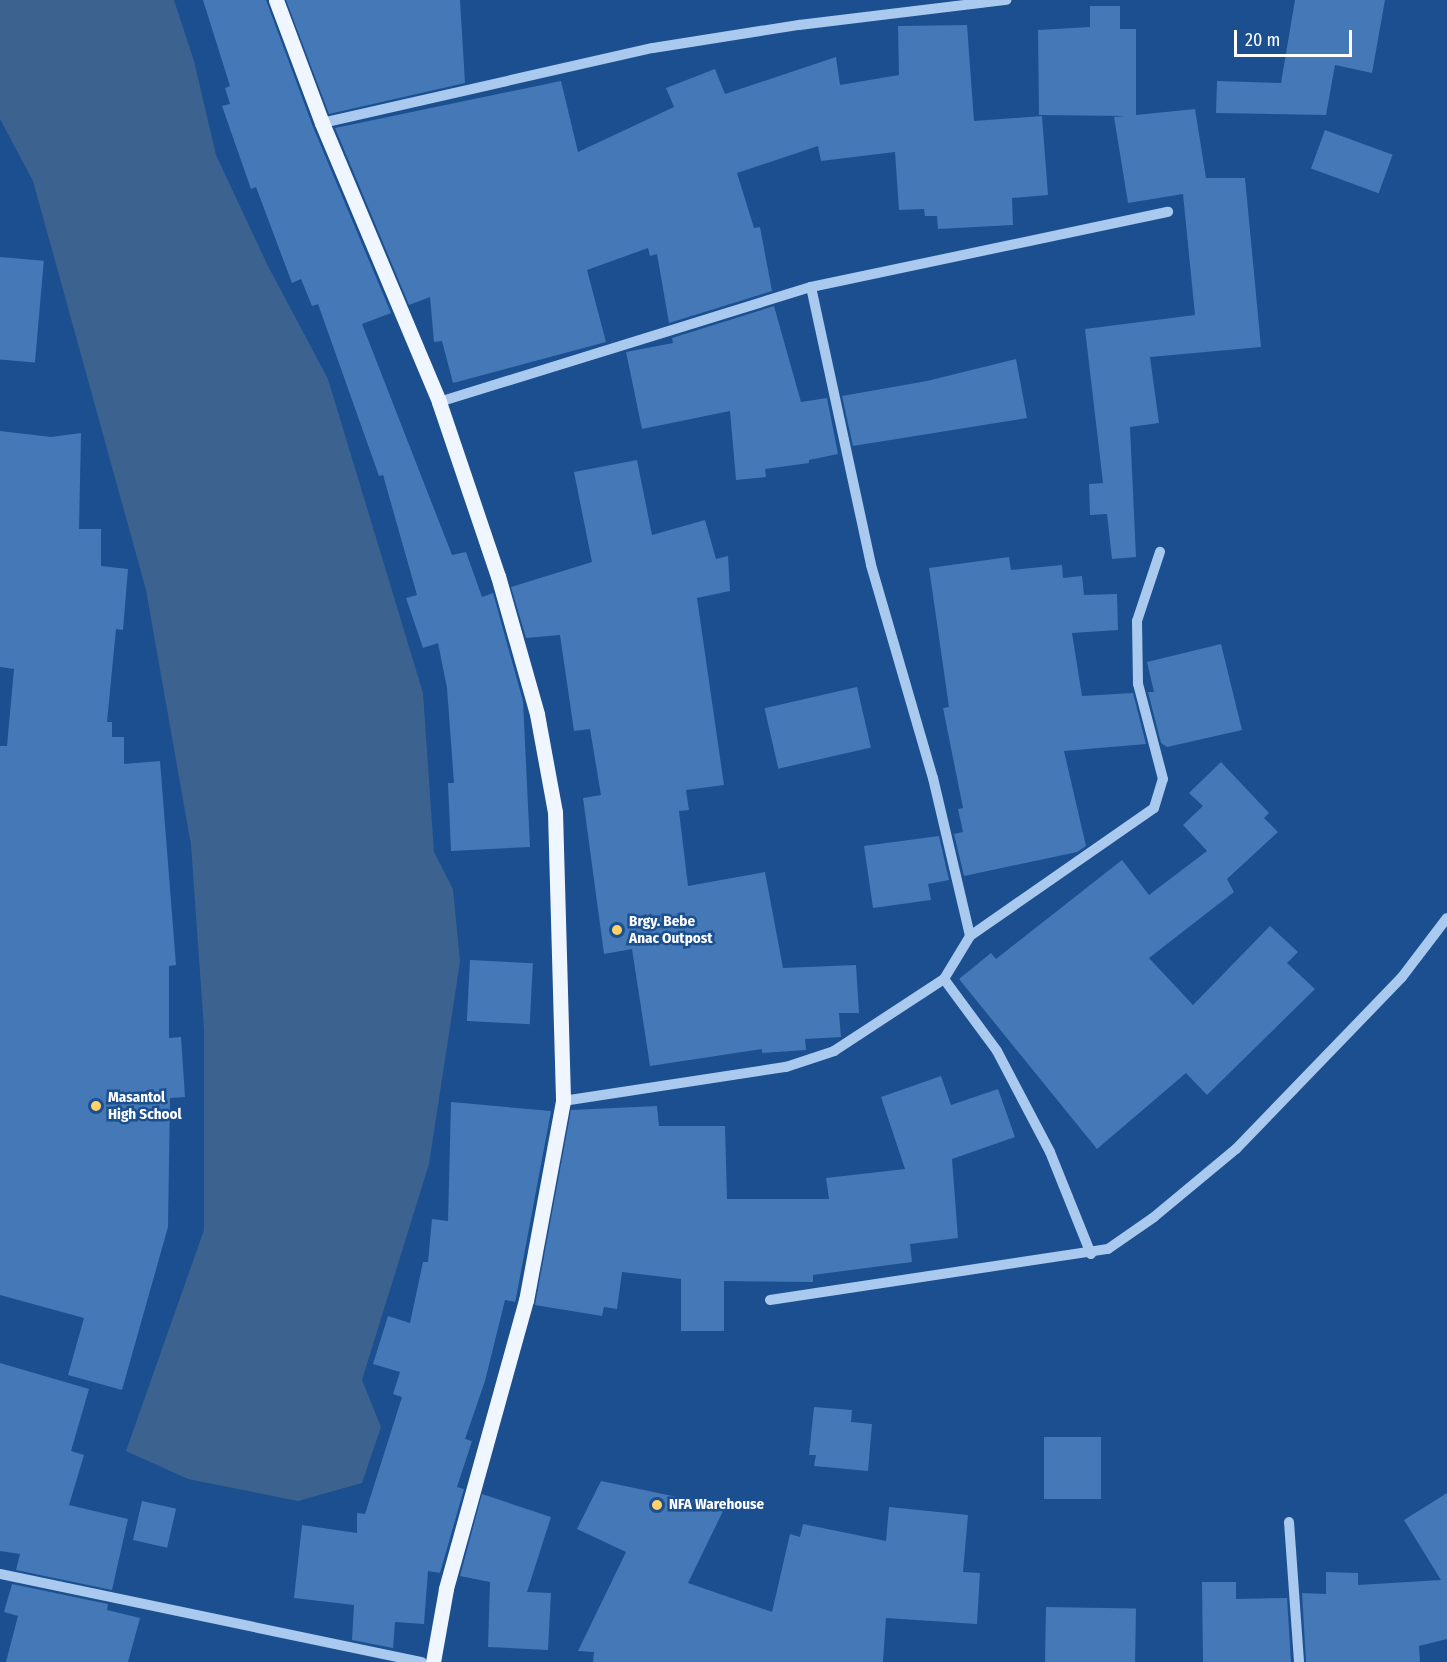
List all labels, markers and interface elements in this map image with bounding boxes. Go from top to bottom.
scale bar [1237,18,1356,56]
text: 20 m [1245,29,1280,51]
place label: Brgy. Bebe Anac Outpost [629,912,713,947]
marker: Brgy. Bebe Anac Outpost [610,923,624,937]
place label: Masantol High School [108,1088,182,1123]
marker: Masantol High School [89,1099,103,1113]
place label: NFA Warehouse [669,1496,764,1514]
marker: NFA Warehouse [650,1498,664,1512]

